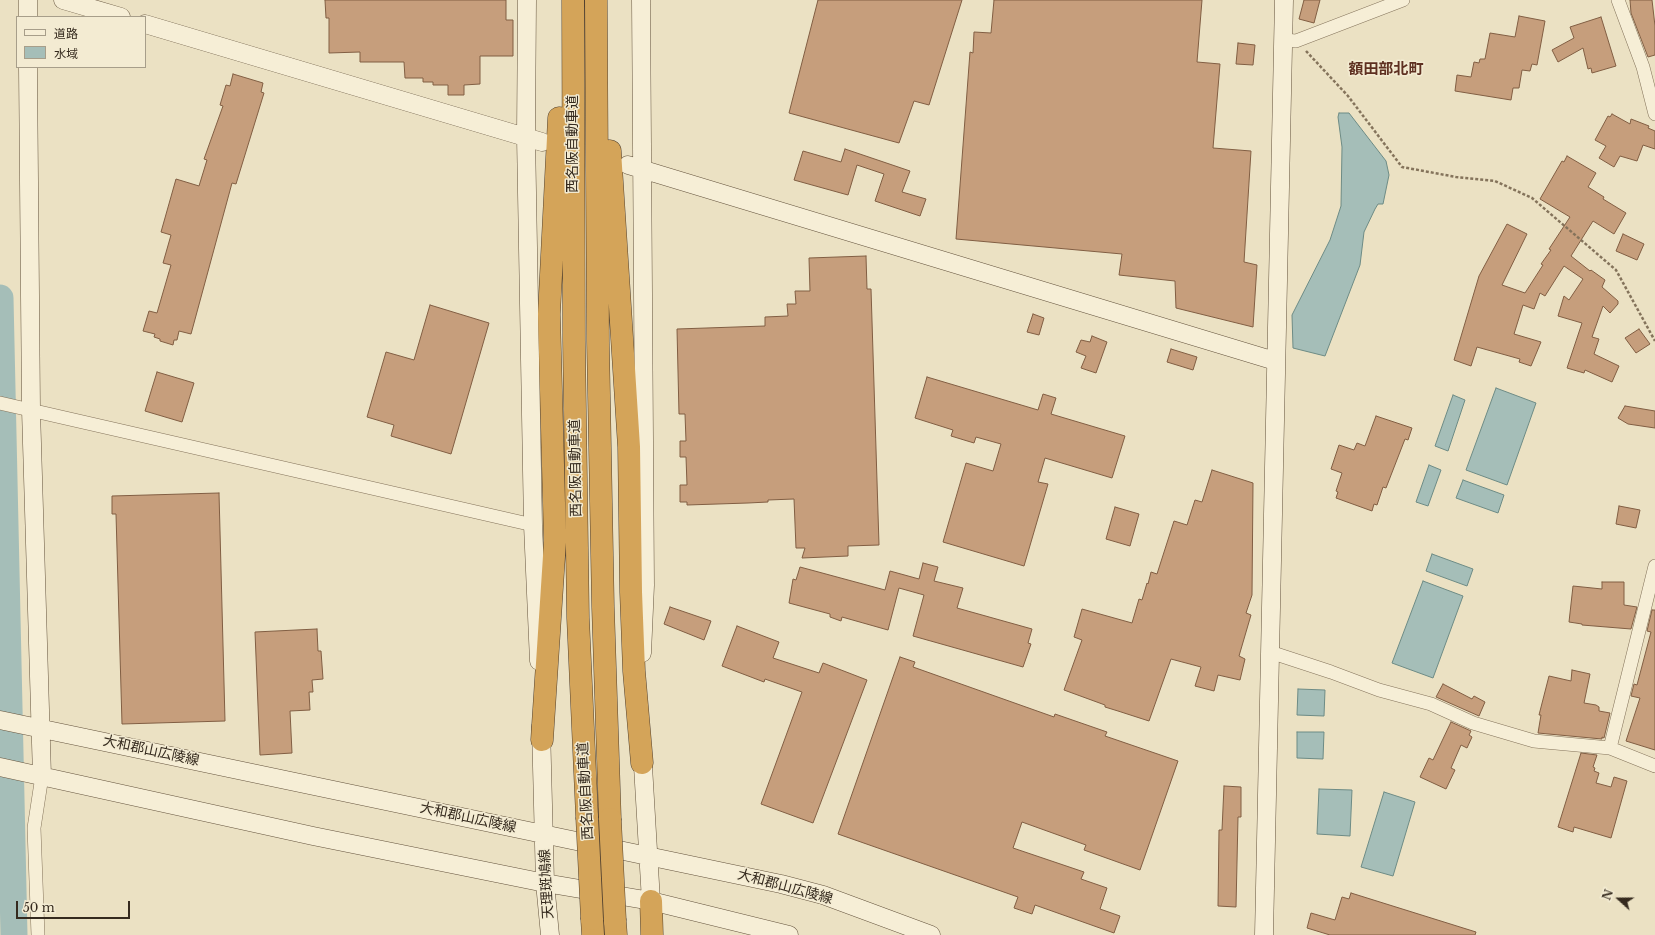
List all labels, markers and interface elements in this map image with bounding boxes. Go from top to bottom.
legend [16,16,146,68]
text: 道路 [54,26,78,41]
text: 水域 [54,46,78,61]
district label: 額田部北町 [1349,61,1423,79]
street label: 西名阪自動車道 [565,95,581,193]
street label: 西名阪自動車道 [567,419,585,517]
street label: 大和郡山広陵線 [101,733,201,769]
street label: 西名阪自動車道 [575,742,597,840]
street label: 大和郡山広陵線 [418,800,518,836]
street label: 天理斑鳩線 [537,849,557,919]
street label: 大和郡山広陵線 [735,866,835,908]
north arrow [1599,879,1639,919]
text: N [1599,887,1616,902]
scale bar [18,893,132,919]
text: 50 m [23,900,55,915]

